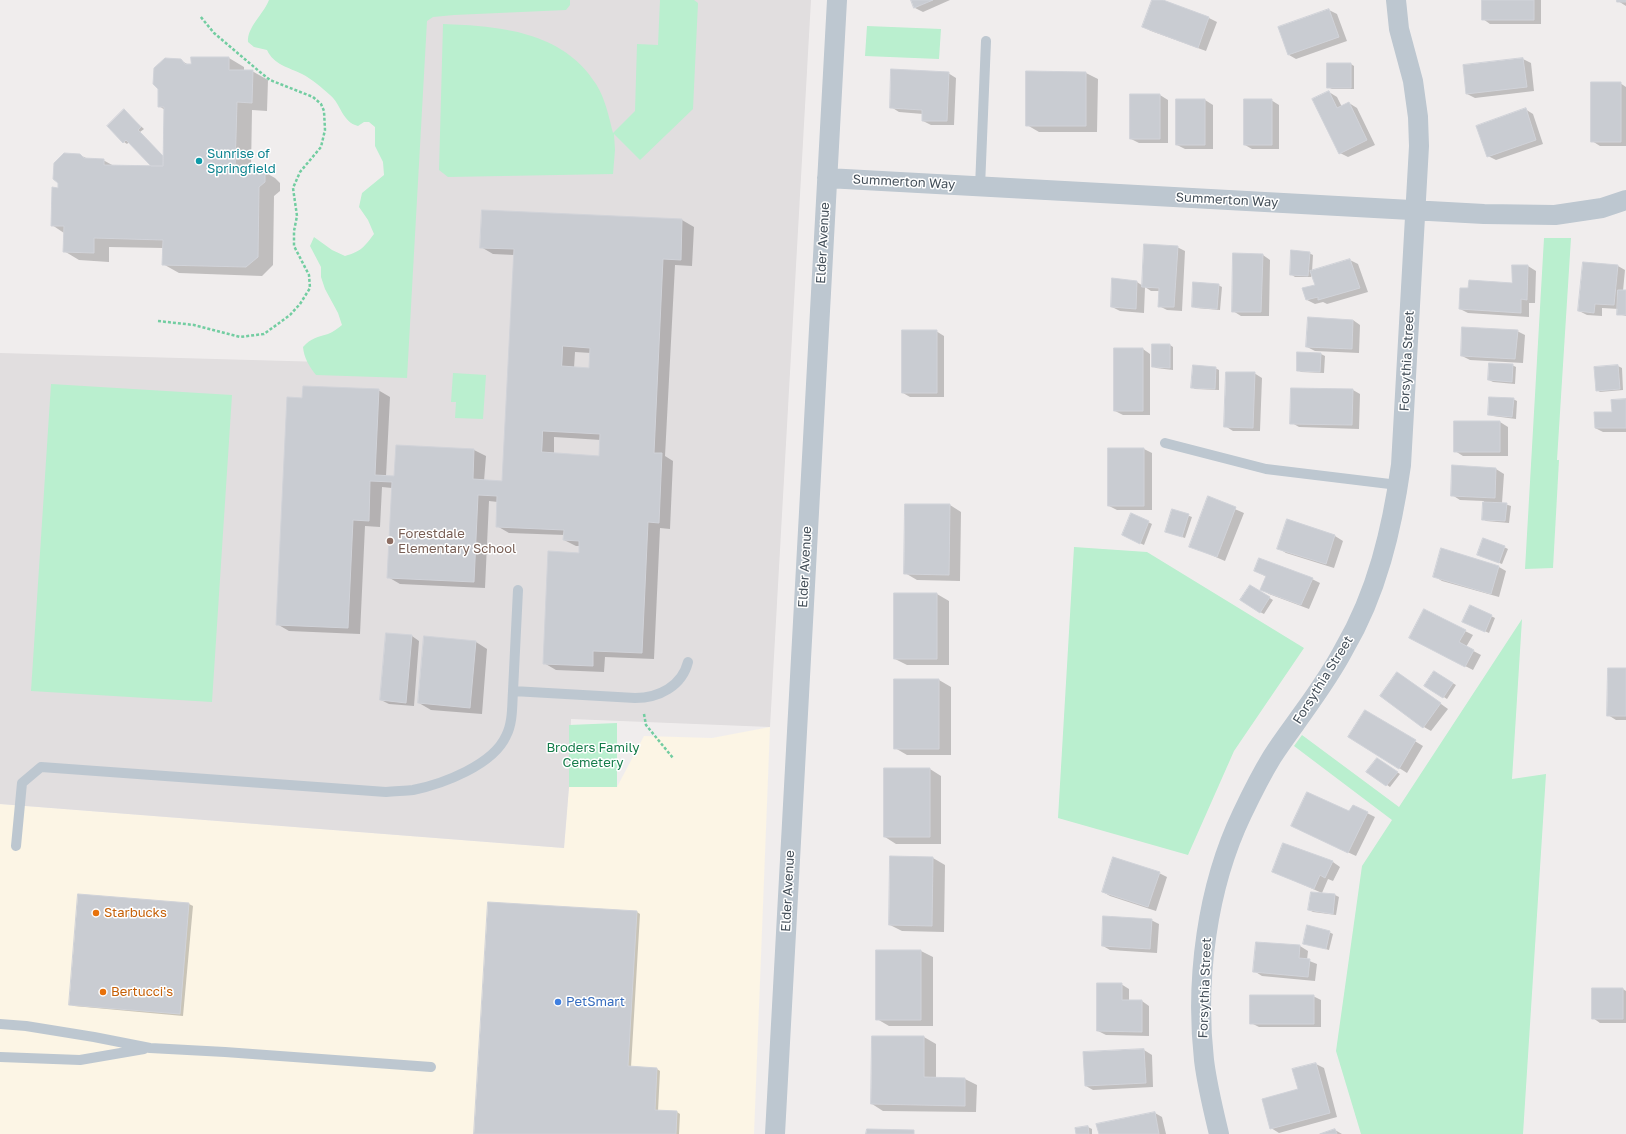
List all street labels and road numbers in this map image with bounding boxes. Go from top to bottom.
street label: Summerton Way [852,172,956,192]
street label: Summerton Way [1175,190,1279,210]
street label: Elder Avenue [813,202,833,284]
street label: Forsythia Street [1397,310,1417,412]
street label: Elder Avenue [795,526,815,608]
street label: Forsythia Street [1290,633,1356,727]
street label: Elder Avenue [778,850,798,932]
street label: Forsythia Street [1195,937,1215,1039]

